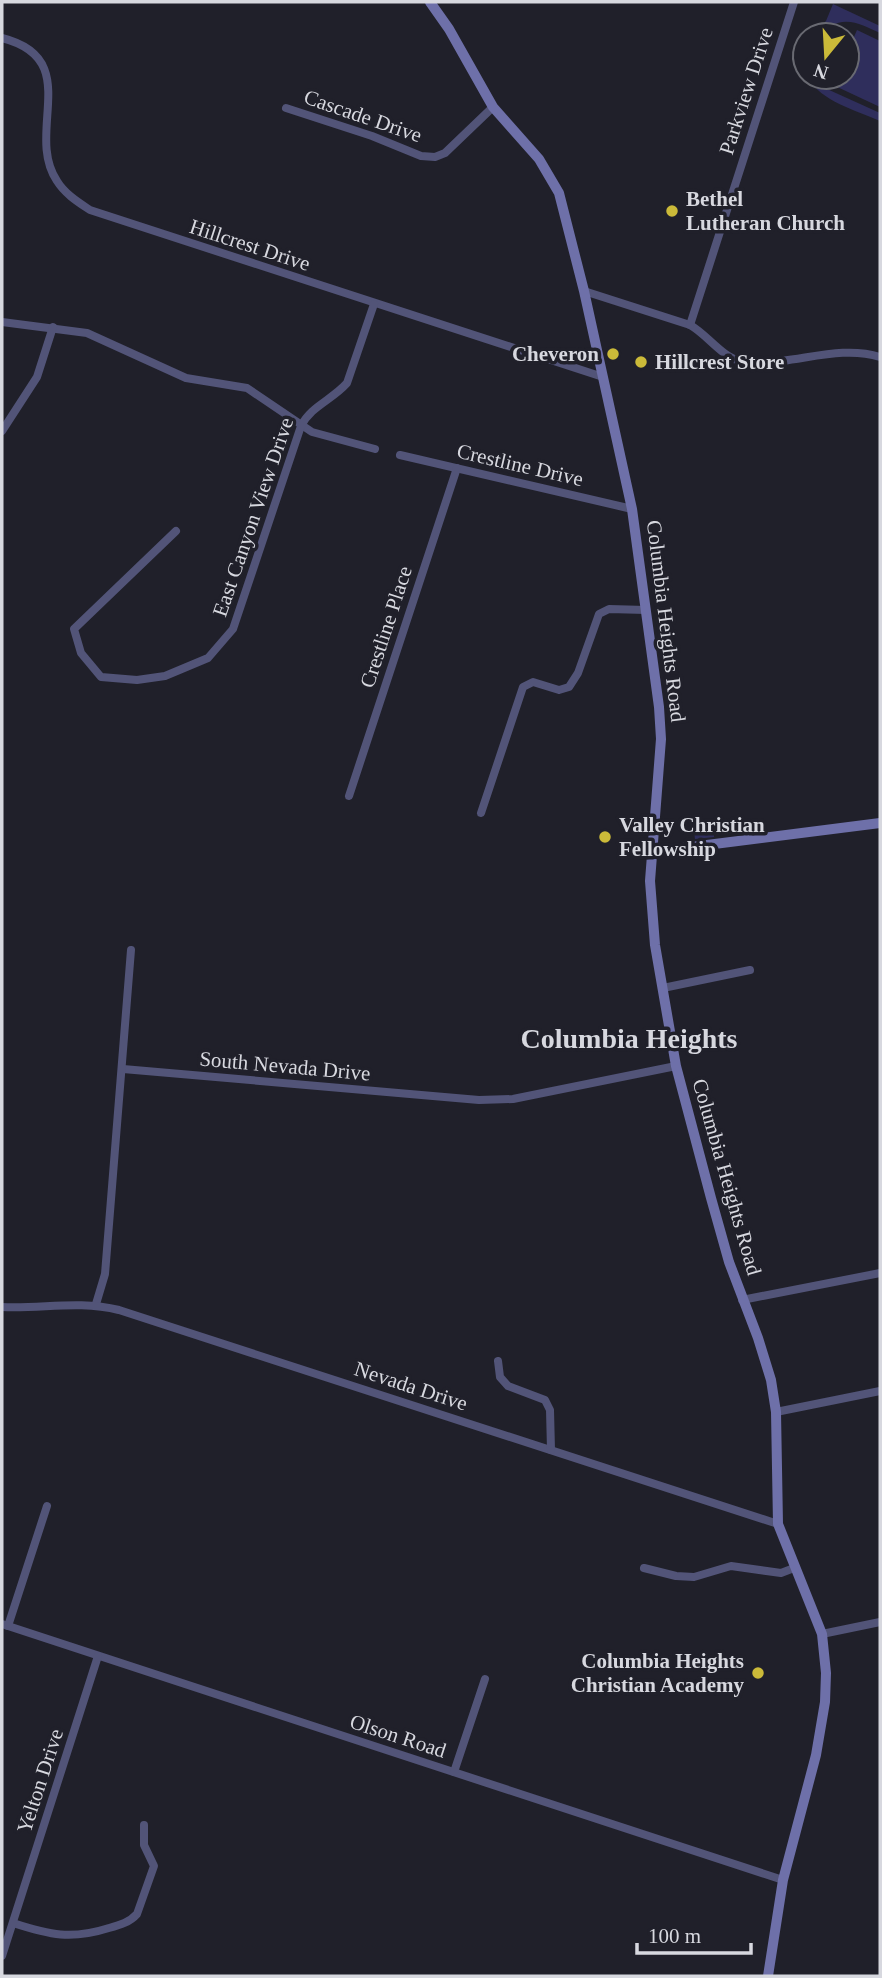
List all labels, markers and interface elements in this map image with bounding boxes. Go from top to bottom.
north arrow [791,21,861,91]
street label: Parkview Drive [714,24,778,158]
text: N [811,60,831,84]
street label: Cascade Drive [301,85,425,147]
place label: Bethel Lutheran Church [686,187,845,235]
marker: Bethel Lutheran Church [664,203,680,219]
street label: Hillcrest Drive [187,214,313,276]
place label: Cheveron [512,342,599,366]
marker: Cheveron [605,346,621,362]
place label: Hillcrest Store [655,350,784,374]
marker: Hillcrest Store [633,354,649,370]
street label: East Canyon View Drive [208,414,298,620]
street label: Crestline Drive [455,439,585,491]
street label: Columbia Heights Road [642,519,690,724]
street label: Crestline Place [355,563,417,691]
place label: Valley Christian Fellowship [619,813,765,861]
marker: Valley Christian Fellowship [597,829,613,845]
district label: Columbia Heights [520,1023,738,1054]
street label: South Nevada Drive [199,1047,371,1085]
street label: Columbia Heights Road [687,1076,767,1278]
street label: Nevada Drive [352,1356,470,1416]
place label: Columbia Heights Christian Academy [571,1649,745,1697]
marker: Columbia Heights Christian Academy [750,1665,766,1681]
street label: Olson Road [347,1709,450,1763]
street label: Yelton Drive [12,1726,68,1836]
scale bar [637,1912,751,1956]
text: 100 m [648,1924,701,1948]

